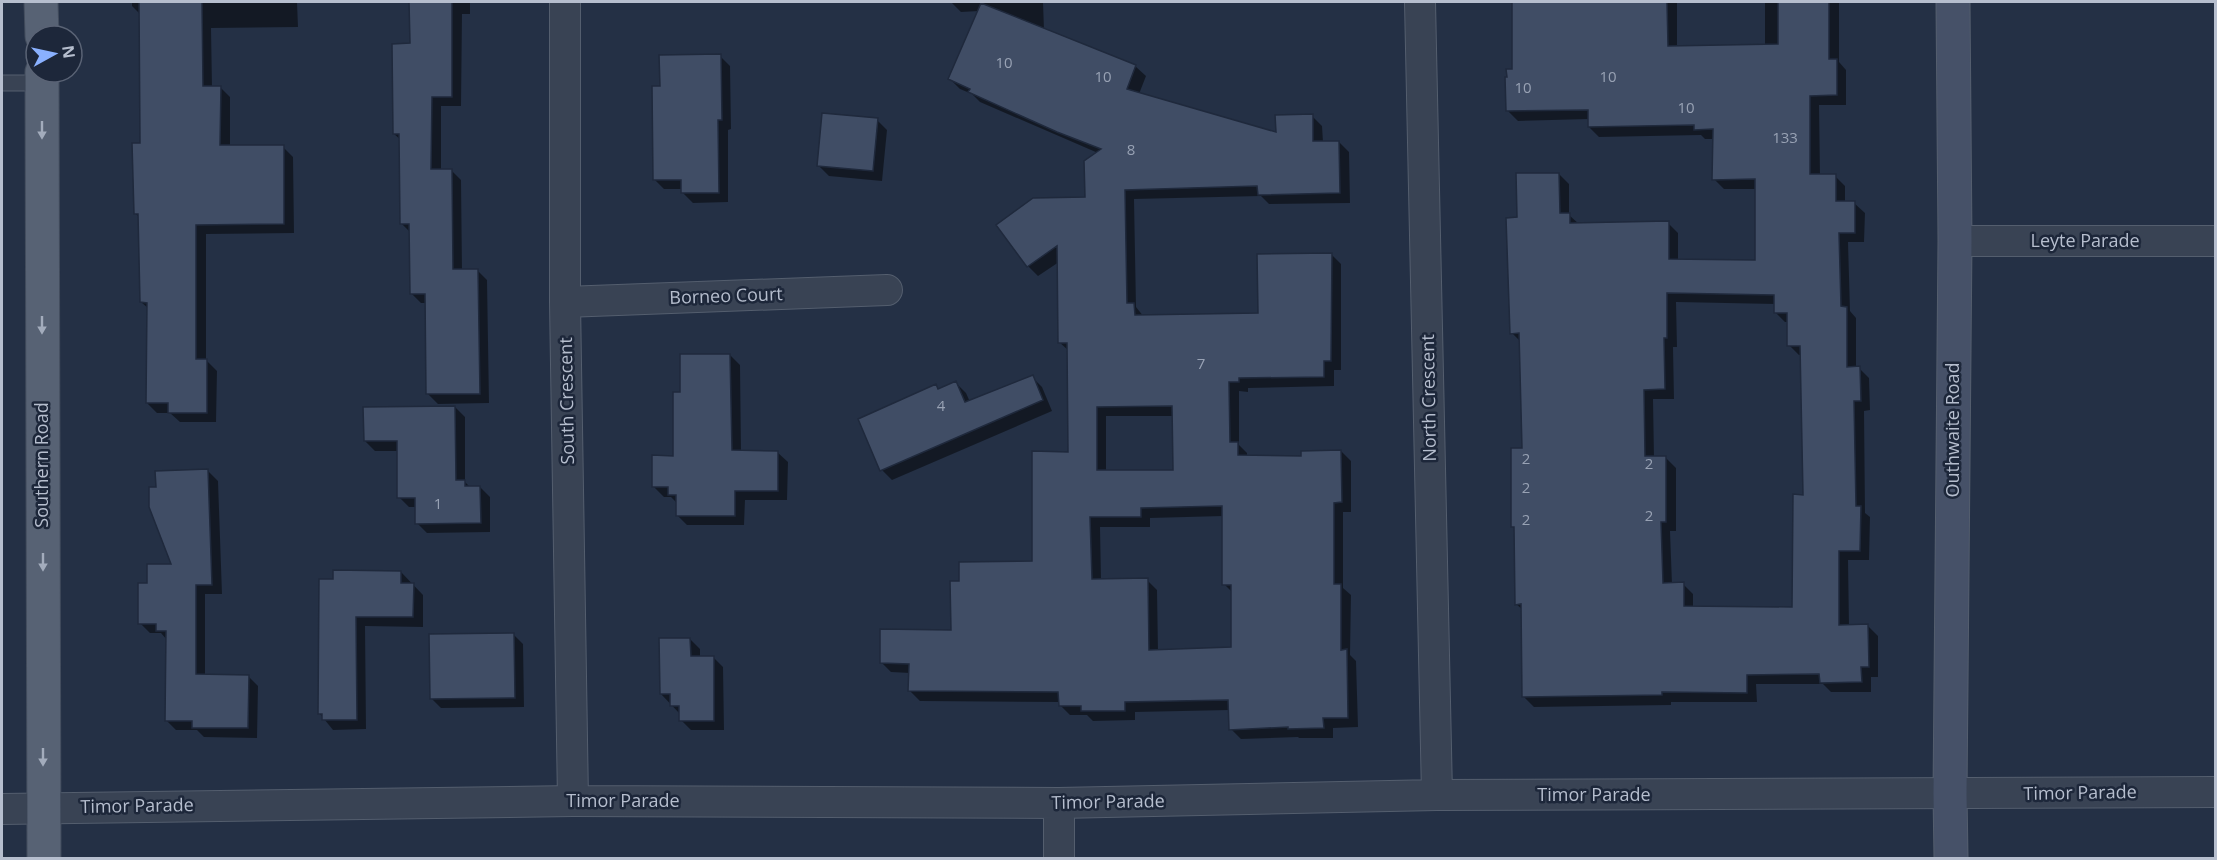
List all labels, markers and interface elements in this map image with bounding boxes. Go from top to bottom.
north arrow [24,24,84,84]
text: N [57,44,81,60]
house number: 10 [995,52,1013,72]
house number: 10 [1094,66,1112,86]
house number: 10 [1599,66,1617,86]
house number: 10 [1514,77,1532,97]
house number: 10 [1677,97,1695,117]
one-way arrow [37,121,47,140]
house number: 133 [1772,127,1798,147]
house number: 8 [1127,139,1135,159]
street label: Leyte Parade [2030,228,2140,252]
street label: Borneo Court [669,281,783,309]
one-way arrow [37,316,47,335]
street label: North Crescent [1415,334,1441,462]
street label: South Crescent [553,337,579,465]
house number: 7 [1197,353,1205,373]
street label: Outhwaite Road [1940,362,1964,498]
house number: 4 [937,395,946,415]
street label: Southern Road [29,402,53,528]
house number: 2 [1522,448,1530,468]
house number: 2 [1645,453,1653,473]
house number: 2 [1522,477,1530,497]
house number: 1 [434,493,442,513]
house number: 2 [1645,505,1653,525]
house number: 2 [1522,509,1530,529]
one-way arrow [38,553,48,572]
one-way arrow [38,748,48,767]
street label: Timor Parade [2023,779,2137,805]
street label: Timor Parade [1537,782,1651,806]
street label: Timor Parade [566,788,680,812]
street label: Timor Parade [1051,788,1165,814]
street label: Timor Parade [80,792,194,818]

